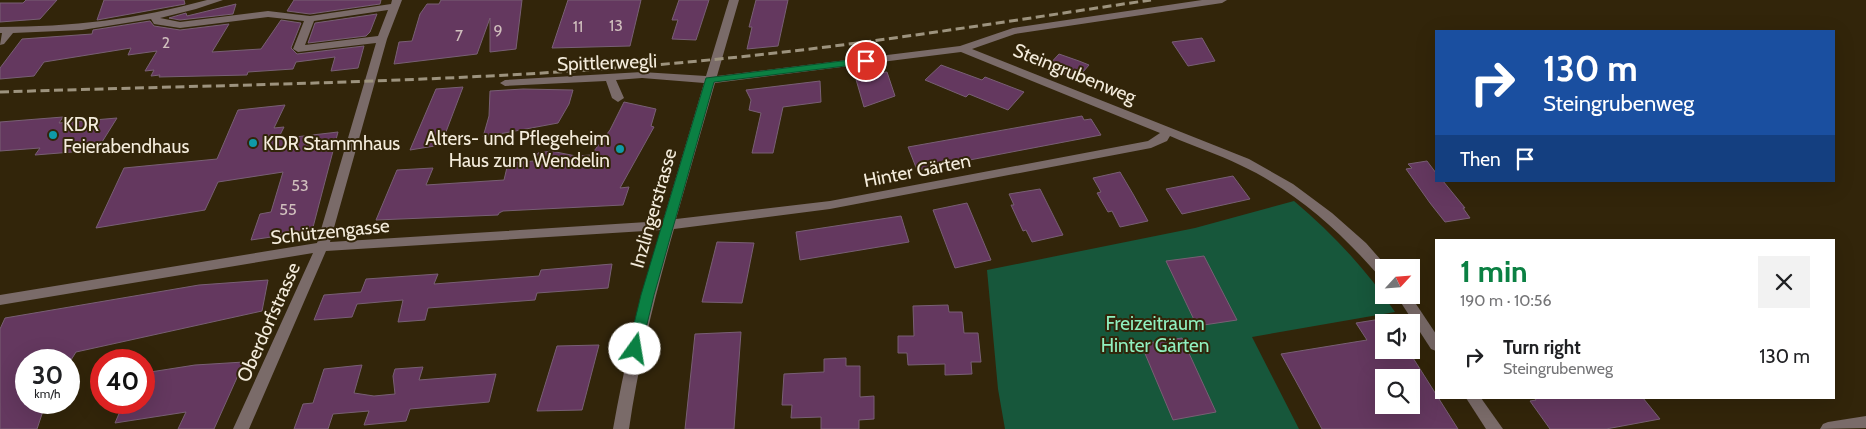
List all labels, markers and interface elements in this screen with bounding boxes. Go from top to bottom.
house number: 13 [609,16,623,35]
house number: 11 [573,17,583,36]
house number: 9 [493,21,503,40]
house number: 7 [455,26,463,45]
house number: 2 [162,33,170,52]
street label: Steingrubenweg [1010,38,1140,109]
pin [845,40,887,82]
icon: arrive [852,47,880,75]
text: 130 m [1543,47,1638,90]
street label: Spittlerwegli [557,49,657,76]
icon: right [1460,50,1525,115]
text: Steingrubenweg [1543,90,1694,117]
place label: KDR Feierabendhaus [63,113,189,158]
place label: Alters- und Pflegeheim Haus zum Wendelin [425,127,610,172]
marker: KDR Feierabendhaus [47,129,59,141]
place label: KDR Stammhaus [263,132,400,155]
marker: KDR Stammhaus [247,137,259,149]
marker: Alters- und Pflegeheim Haus zum Wendelin [614,143,626,155]
street label: Inzlingerstrasse [625,145,682,271]
icon: arrive [1511,145,1539,173]
text: Then [1460,148,1501,171]
street label: Hinter Gärten [862,149,973,192]
house number: 53 [291,176,309,195]
house number: 55 [279,200,297,219]
street label: Schützengasse [269,214,391,249]
text: 1 min [1460,253,1528,290]
button: close [1758,256,1810,308]
street label: Oberdorfstrasse [232,259,305,386]
north arrow [1375,259,1420,304]
map controls [1375,259,1420,414]
text: 190 m · 10:56 [1460,291,1552,310]
park label: Freizeitraum Hinter Gärten [1101,312,1209,357]
button: sound [1375,314,1420,359]
position arrow [608,322,660,374]
text: Turn right [1503,336,1581,359]
icon: right [1460,343,1488,371]
text: 130 m [1759,345,1810,368]
speed limit sign: 40 [90,349,155,414]
text: Steingrubenweg [1503,359,1613,378]
text: 30 [32,360,63,390]
button: search [1375,369,1420,414]
text: km/h [34,386,61,401]

